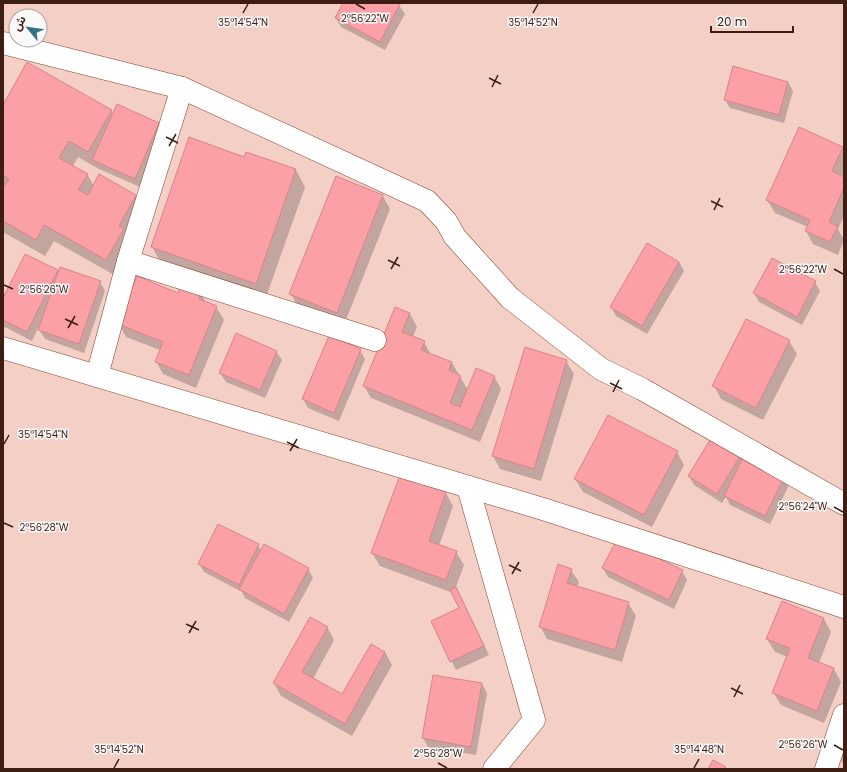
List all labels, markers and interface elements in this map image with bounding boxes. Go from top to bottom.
north arrow [8,8,48,48]
scale bar [711,8,793,34]
text: 2°56'22"W [341,11,389,26]
text: ش [9,13,30,34]
text: 20 m [717,13,747,30]
text: 35°14'54"N [218,15,268,30]
text: 35°14'52"N [508,15,558,30]
text: 2°56'22"W [779,262,827,277]
text: 2°56'26"W [20,282,69,297]
text: 35°14'54"N [18,427,68,442]
text: 2°56'24"W [779,499,828,514]
text: 2°56'28"W [20,520,69,535]
text: 2°56'26"W [779,737,828,752]
text: 35°14'52"N [94,742,144,757]
text: 35°14'48"N [674,742,724,757]
text: 2°56'28"W [414,746,463,761]

